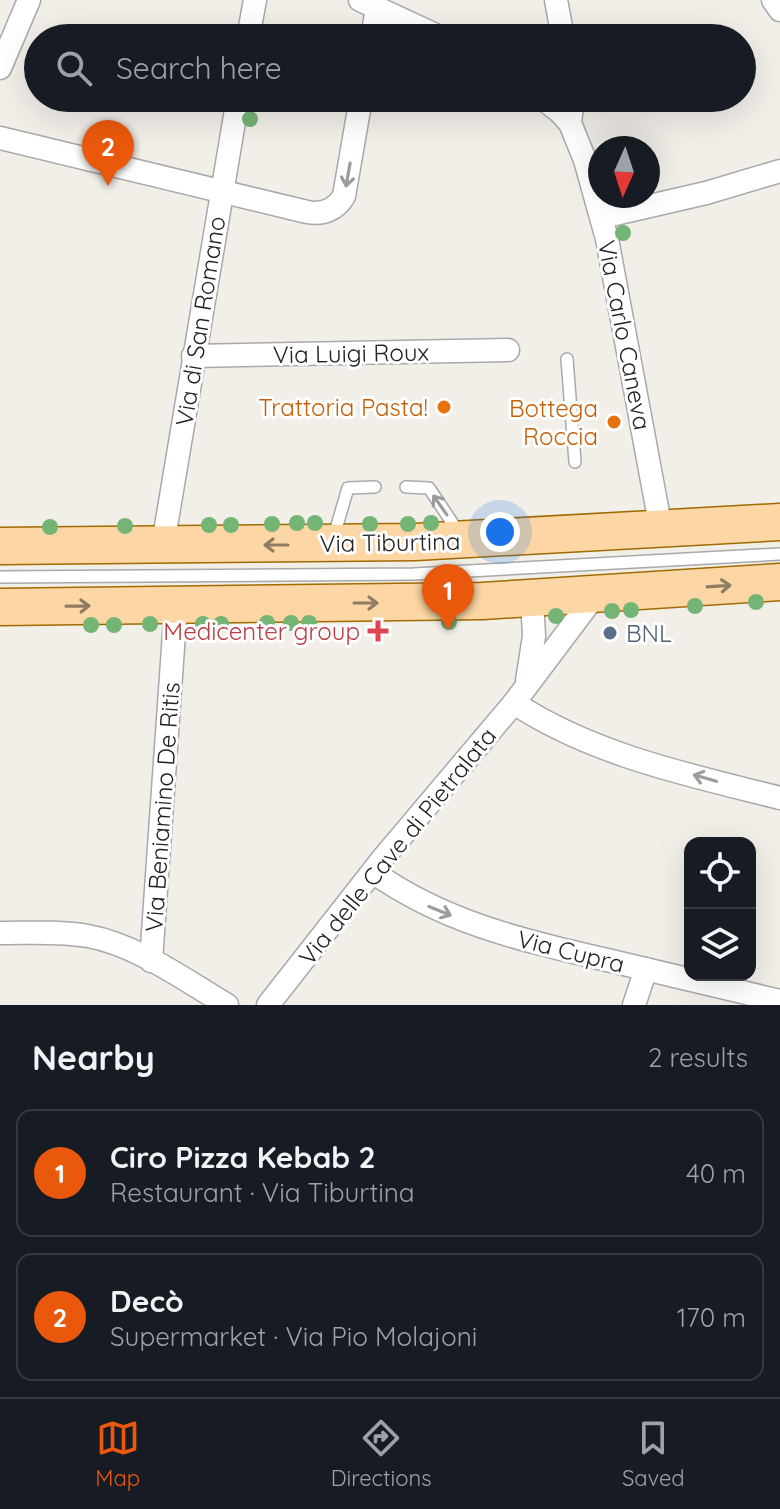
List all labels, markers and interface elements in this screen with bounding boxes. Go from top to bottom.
search box [24,24,756,112]
icon: search [52,46,96,90]
text: Search here [116,49,282,87]
pin: 2 [82,120,134,186]
north arrow [588,136,660,208]
one-way arrow [339,162,354,187]
street label: Via di San Romano [169,214,231,428]
street label: Via Carlo Caneva [592,238,658,432]
street label: Via Luigi Roux [273,337,429,369]
place label: Trattoria Pasta! [258,392,428,422]
place label: Bottega Roccia [509,393,598,451]
marker: Trattoria Pasta! [435,398,453,416]
marker: Bottega Roccia [605,413,623,431]
one-way arrow [432,494,448,516]
your location [480,512,520,552]
street label: Via Tiburtina [319,526,461,558]
one-way arrow [263,537,290,553]
pin: 1 [422,564,474,630]
one-way arrow [705,579,732,594]
one-way arrow [352,596,379,611]
one-way arrow [64,598,91,614]
place label: Medicenter group [163,616,360,646]
place label: BNL [626,618,672,648]
marker: Medicenter group [367,620,389,642]
marker: BNL [601,624,619,642]
street label: Via Beniamino De Ritis [138,681,186,933]
street label: Via delle Cave di Pietralata [292,721,502,971]
one-way arrow [692,770,718,785]
map controls [684,837,756,981]
button: locate [684,837,756,909]
one-way arrow [427,904,452,919]
button: layers [684,909,756,981]
street label: Via Cupra [514,923,628,979]
text: Nearby [32,1036,155,1079]
text: 2 results [648,1041,748,1074]
text: Ciro Pizza Kebab 2 [110,1138,376,1176]
text: 1 [55,1157,65,1190]
text: 40 m [686,1157,746,1190]
text: Restaurant · Via Tiburtina [110,1176,415,1209]
text: Decò [110,1282,184,1320]
text: 2 [53,1301,67,1334]
text: 170 m [677,1301,746,1334]
text: Supermarket · Via Pio Molajoni [110,1320,477,1353]
tab: Map [95,1416,140,1492]
tab: Directions [331,1416,431,1492]
tab: Saved [622,1416,685,1492]

